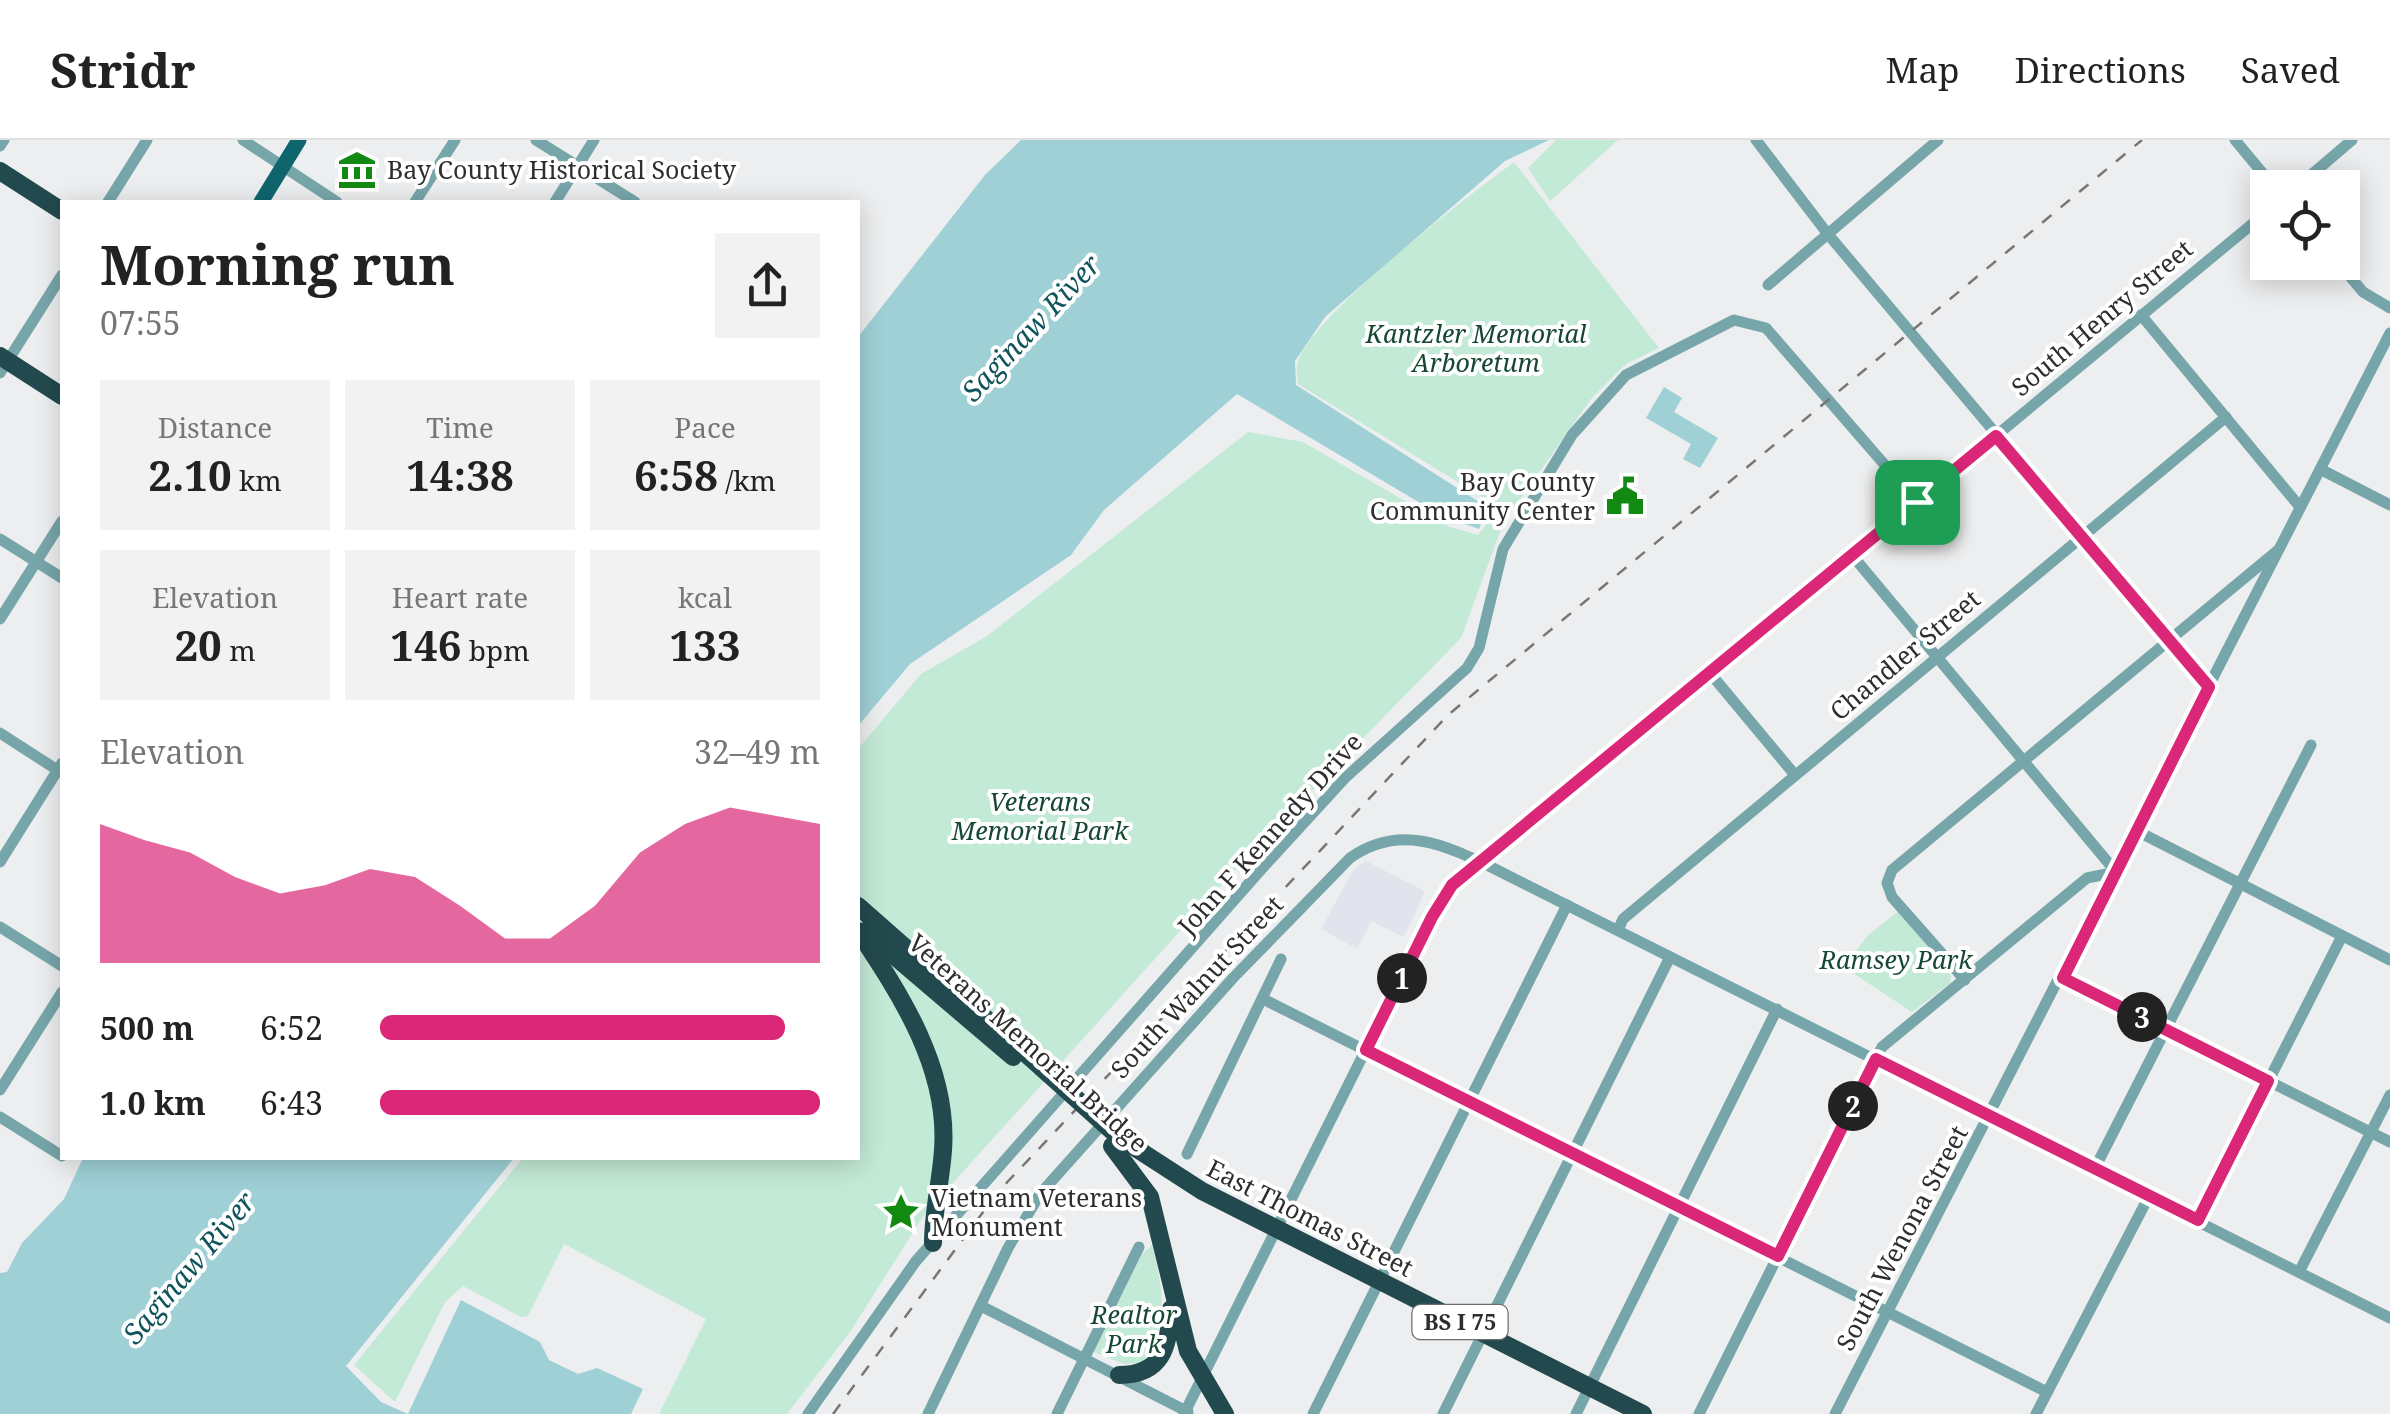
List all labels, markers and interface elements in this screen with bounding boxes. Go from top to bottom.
text: Stridr [50,37,196,102]
text: Map [1886,46,1960,93]
text: Directions [2015,46,2186,93]
text: Saved [2241,46,2340,93]
museum icon: Bay County Historical Society [336,149,378,191]
place label: Bay County Historical Society [387,152,737,186]
map controls [2250,170,2360,280]
button: locate [2250,170,2360,280]
text: Morning run [100,226,455,301]
street label: South Henry Street [2004,231,2199,403]
button: share [715,233,820,338]
water label: Saginaw River [952,245,1109,409]
text: 07:55 [100,301,181,344]
park label: Kantzler Memorial Arboretum [1365,316,1587,379]
text: Distance [158,408,272,446]
text: Time [426,408,494,446]
text: Pace [674,408,736,446]
text: 2.10 [148,446,232,503]
text: 14:38 [406,446,514,503]
text: 6:58 [634,446,718,503]
pin [1875,460,1960,545]
text: km [232,461,282,499]
text: /km [718,461,776,499]
place label: Bay County Community Center [1370,464,1596,527]
public building icon: Bay County Community Center [1604,475,1646,517]
icon: arrive [1890,475,1945,530]
text: Elevation [152,578,278,616]
text: Heart rate [392,578,528,616]
text: kcal [678,578,732,616]
street label: Chandler Street [1822,581,1987,727]
text: 20 [174,616,222,673]
text: 146 [390,616,462,673]
text: 133 [669,616,741,673]
text: m [222,631,256,669]
text: bpm [462,631,530,669]
street label: John F Kennedy Drive [1169,725,1369,942]
text: Elevation [100,730,244,773]
text: 32–49 m [694,730,820,773]
park label: Veterans Memorial Park [951,784,1129,847]
street label: South Walnut Street [1103,887,1290,1085]
street label: Veterans Memorial Bridge [902,925,1156,1159]
park label: Ramsey Park [1818,942,1973,976]
pin: 1 [1377,953,1427,1003]
text: 1 [1394,959,1410,997]
pin: 3 [2117,992,2167,1042]
text: 3 [2134,998,2150,1036]
text: 500 m [100,1006,194,1049]
text: 6:52 [260,1006,323,1049]
text: 1.0 km [100,1081,206,1124]
text: 6:43 [260,1081,323,1124]
pin: 2 [1828,1081,1878,1131]
text: 2 [1845,1087,1861,1125]
street label: South Wenona Street [1827,1119,1975,1356]
street label: East Thomas Street [1202,1150,1419,1284]
place label: Vietnam Veterans Monument [931,1180,1142,1243]
water label: Saginaw River [113,1183,264,1352]
place icon: Vietnam Veterans Monument [880,1191,922,1233]
park label: Realtor Park [1090,1297,1177,1360]
road number: BS I 75 [1412,1305,1508,1339]

